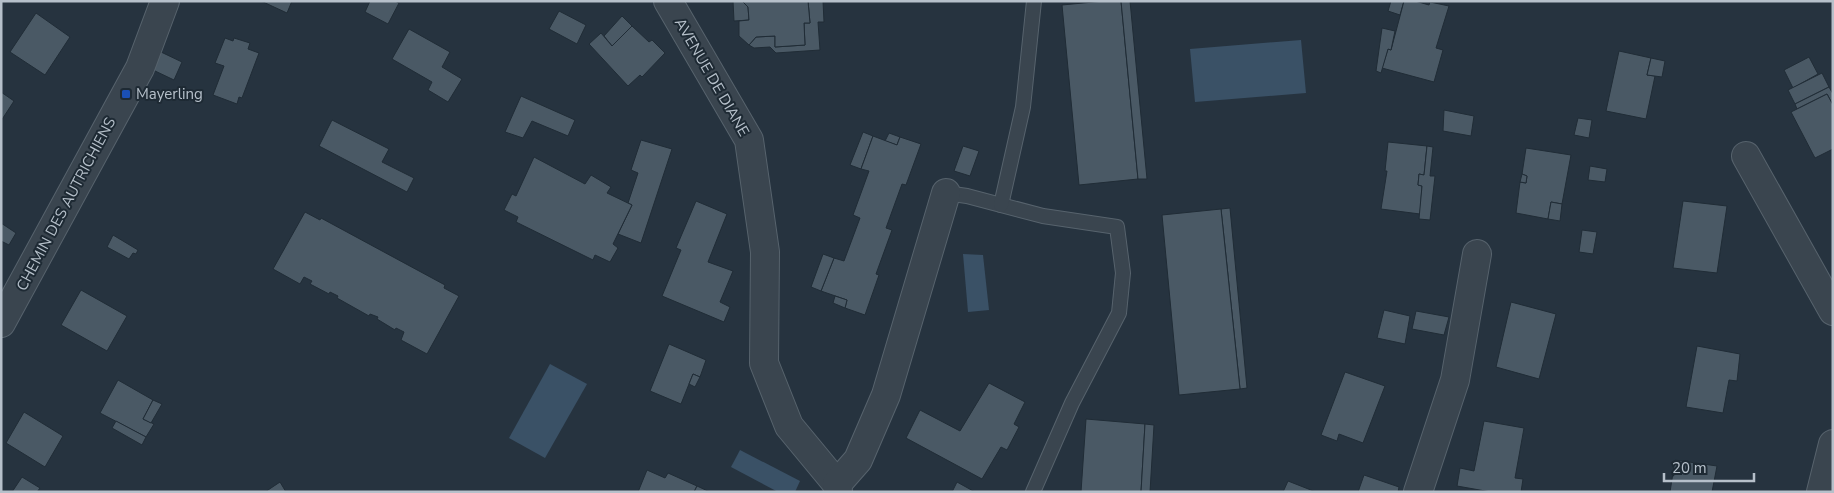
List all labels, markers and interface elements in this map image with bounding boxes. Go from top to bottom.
street label: AVENUE DE DIANE [670,14,754,140]
place label: Mayerling [136,84,203,104]
marker: Mayerling [120,88,132,100]
street label: CHEMIN DES AUTRICHIENS [12,114,120,294]
scale bar [1664,450,1754,482]
text: 20 m [1672,458,1707,478]

